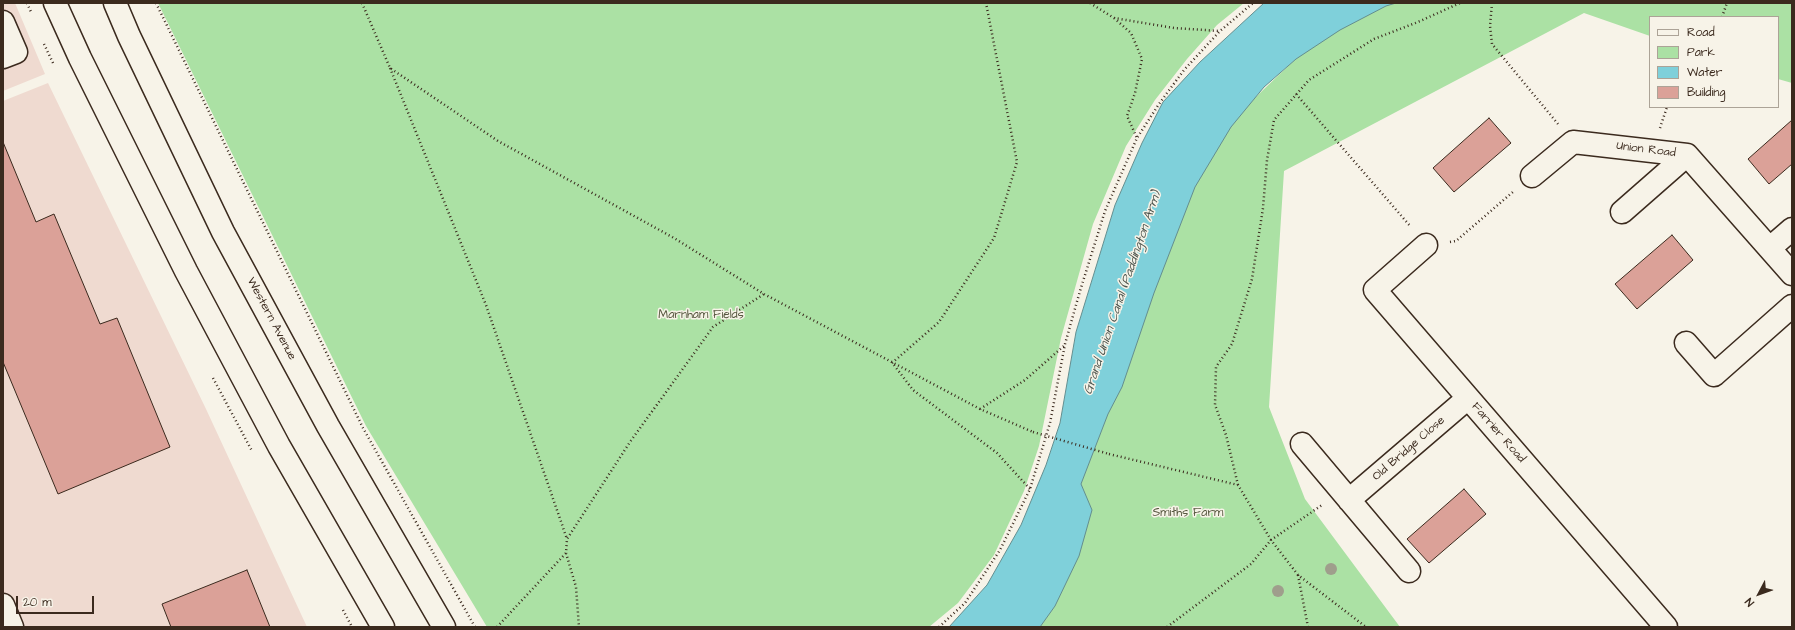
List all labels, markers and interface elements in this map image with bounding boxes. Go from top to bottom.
legend [1649,16,1779,108]
text: Road [1687,24,1715,41]
text: Park [1687,44,1715,61]
text: Water [1687,64,1722,81]
text: Building [1687,84,1725,101]
street label: Union Road [1616,139,1676,161]
water label: Grand Union Canal (Paddington Arm) [1081,189,1165,397]
street label: Western Avenue [243,275,299,363]
park label: Marnham Fields [658,308,744,322]
street label: Farrier Road [1468,400,1528,466]
street label: Old Bridge Close [1370,414,1448,484]
park label: Smiths Farm [1153,506,1223,520]
north arrow [1739,574,1779,614]
scale bar [18,588,96,614]
text: 20 m [23,594,52,611]
text: N [1742,595,1757,610]

